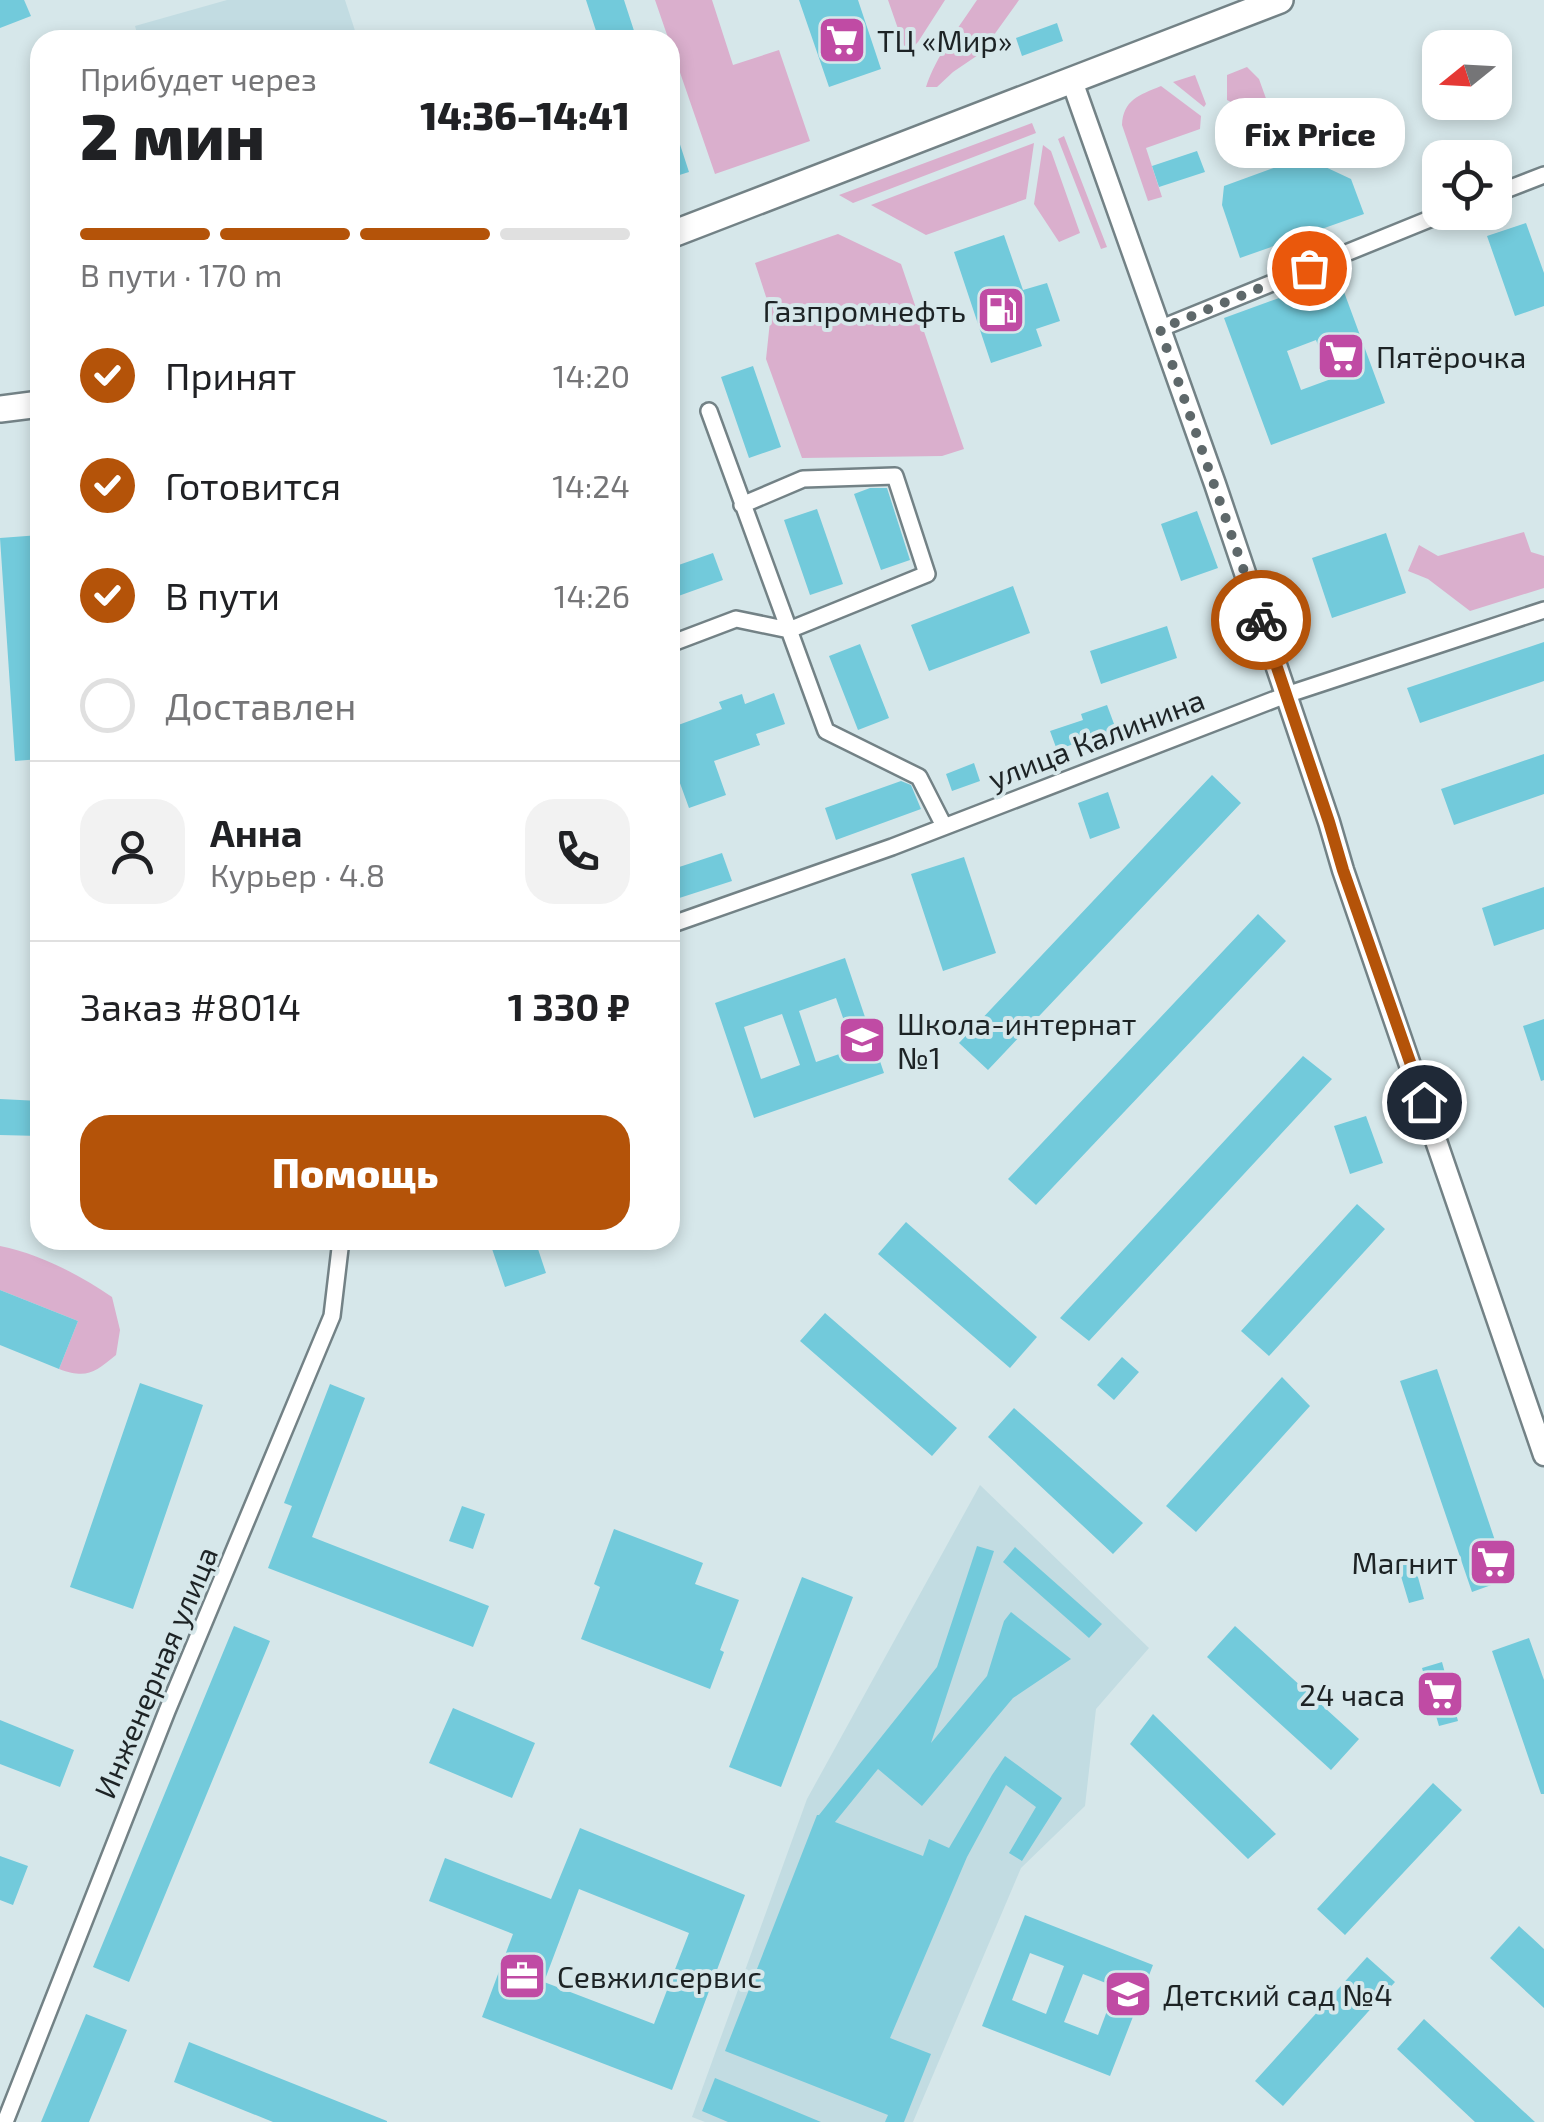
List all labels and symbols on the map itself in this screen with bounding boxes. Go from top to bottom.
supermarket icon: ТЦ «Мир» [816,14,868,66]
place label: ТЦ «Мир» [877,22,1012,58]
north arrow [1422,30,1512,120]
callout: Fix Price [1214,98,1404,168]
pin [1267,226,1352,311]
fuel station icon: Газпромнефть [975,284,1027,336]
place label: Газпромнефть [763,292,966,328]
supermarket icon: Пятёрочка [1315,330,1367,382]
place label: Пятёрочка [1376,338,1526,374]
courier [1211,570,1311,670]
street label: улица Калинина [983,680,1210,797]
place label: Школа-интернат №1 [897,1005,1137,1075]
school or university icon: Школа-интернат №1 [836,1014,888,1066]
pin [1382,1060,1467,1145]
supermarket icon: Магнит [1467,1536,1519,1588]
street label: Инженерная улица [86,1541,225,1804]
place label: Магнит [1352,1544,1458,1580]
supermarket icon: 24 часа [1414,1668,1466,1720]
place label: 24 часа [1299,1676,1405,1712]
office icon: Севжилсервис [496,1950,548,2002]
place label: Севжилсервис [557,1958,762,1994]
school or university icon: Детский сад №4 [1102,1968,1154,2020]
place label: Детский сад №4 [1163,1976,1393,2012]

